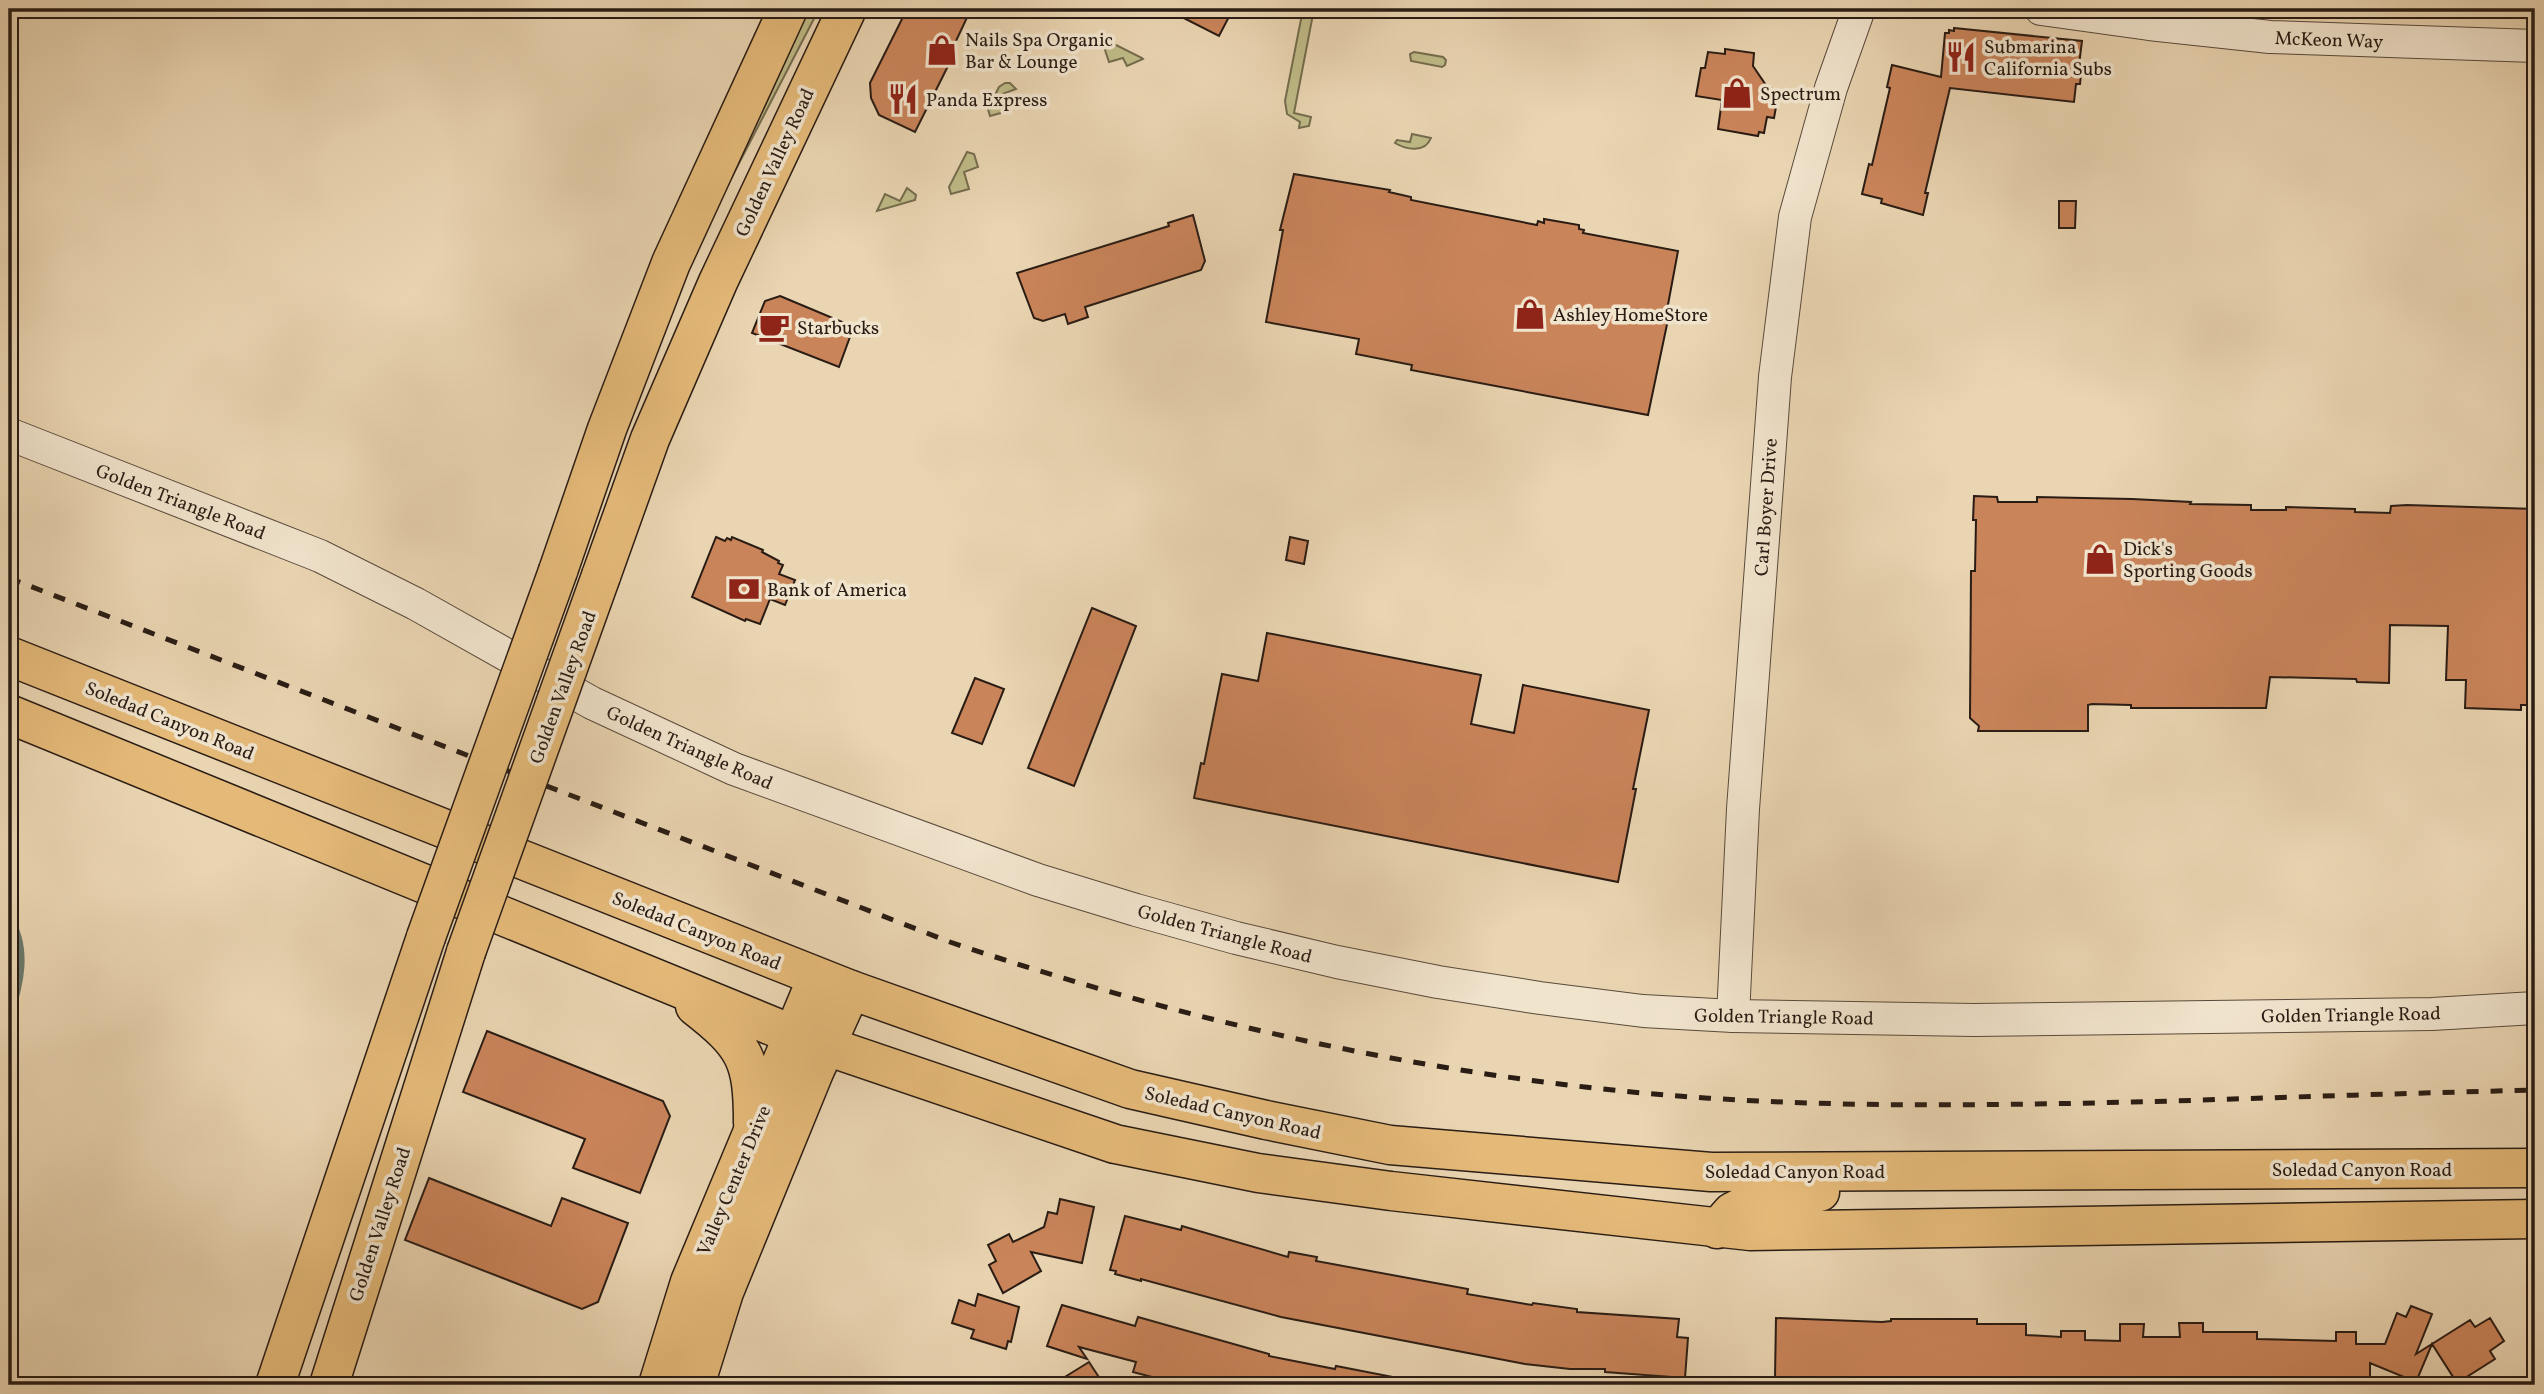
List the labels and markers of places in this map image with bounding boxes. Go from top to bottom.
place label: Nails Spa Organic Bar & Lounge [965,28,1113,76]
shop icon: Nails Spa Organic Bar & Lounge [925,33,959,67]
place label: Submarina California Subs [1984,35,2112,83]
restaurant icon: Submarina California Subs [1944,40,1978,74]
shop icon: Spectrum [1720,76,1754,110]
restaurant icon: Panda Express [886,82,920,116]
place label: Spectrum [1760,82,1841,108]
place label: Panda Express [926,88,1047,114]
shop icon: Ashley HomeStore [1513,297,1547,331]
place label: Ashley HomeStore [1553,303,1708,329]
cafe icon: Starbucks [757,310,791,344]
place label: Starbucks [797,316,879,342]
place label: Dick's Sporting Goods [2123,537,2253,585]
shop icon: Dick's Sporting Goods [2083,542,2117,576]
bank icon: Bank of America [727,572,761,606]
place label: Bank of America [767,578,907,604]

